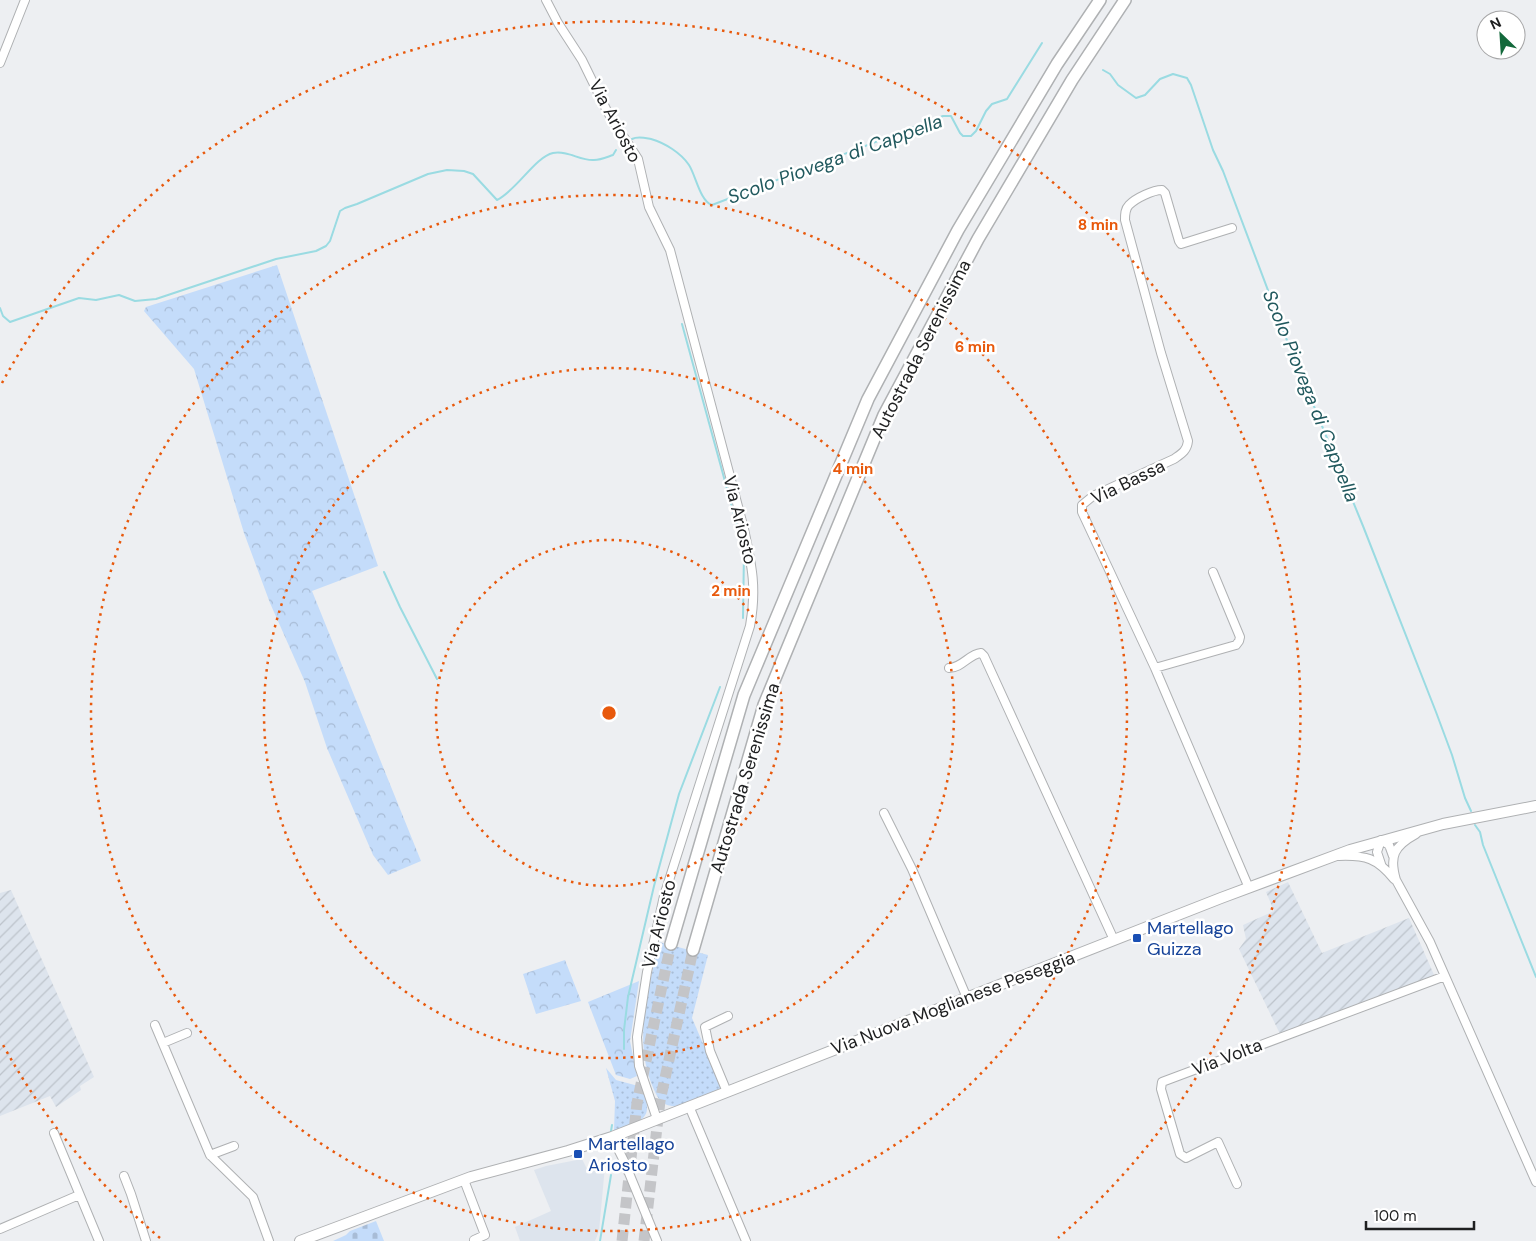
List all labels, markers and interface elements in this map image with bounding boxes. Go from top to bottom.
north arrow [1476,10,1526,60]
text: N [1487,13,1504,34]
street label: Via Ariosto [583,75,647,167]
water label: Scolo Piovega di Cappella [724,108,946,210]
text: 8 min [1078,215,1118,235]
street label: Autostrada Serenissima [865,256,977,442]
water label: Scolo Piovega di Cappella [1257,286,1365,506]
text: 6 min [955,337,995,357]
street label: Via Bassa [1087,454,1169,510]
text: 4 min [833,459,873,479]
street label: Via Ariosto [717,473,763,567]
text: 2 min [711,581,751,601]
street label: Autostrada Serenissima [705,680,785,876]
centre of rings [600,704,618,722]
street label: Via Ariosto [636,877,682,971]
place label: Martellago Guizza [1147,916,1234,961]
marker: Martellago Guizza [1131,932,1143,944]
street label: Via Nuova Moglianese Peseggia [828,945,1078,1061]
street label: Via Volta [1188,1033,1266,1081]
place label: Martellago Ariosto [588,1132,675,1177]
marker: Martellago Ariosto [572,1148,584,1160]
scale bar [1366,1198,1474,1230]
text: 100 m [1374,1206,1417,1226]

